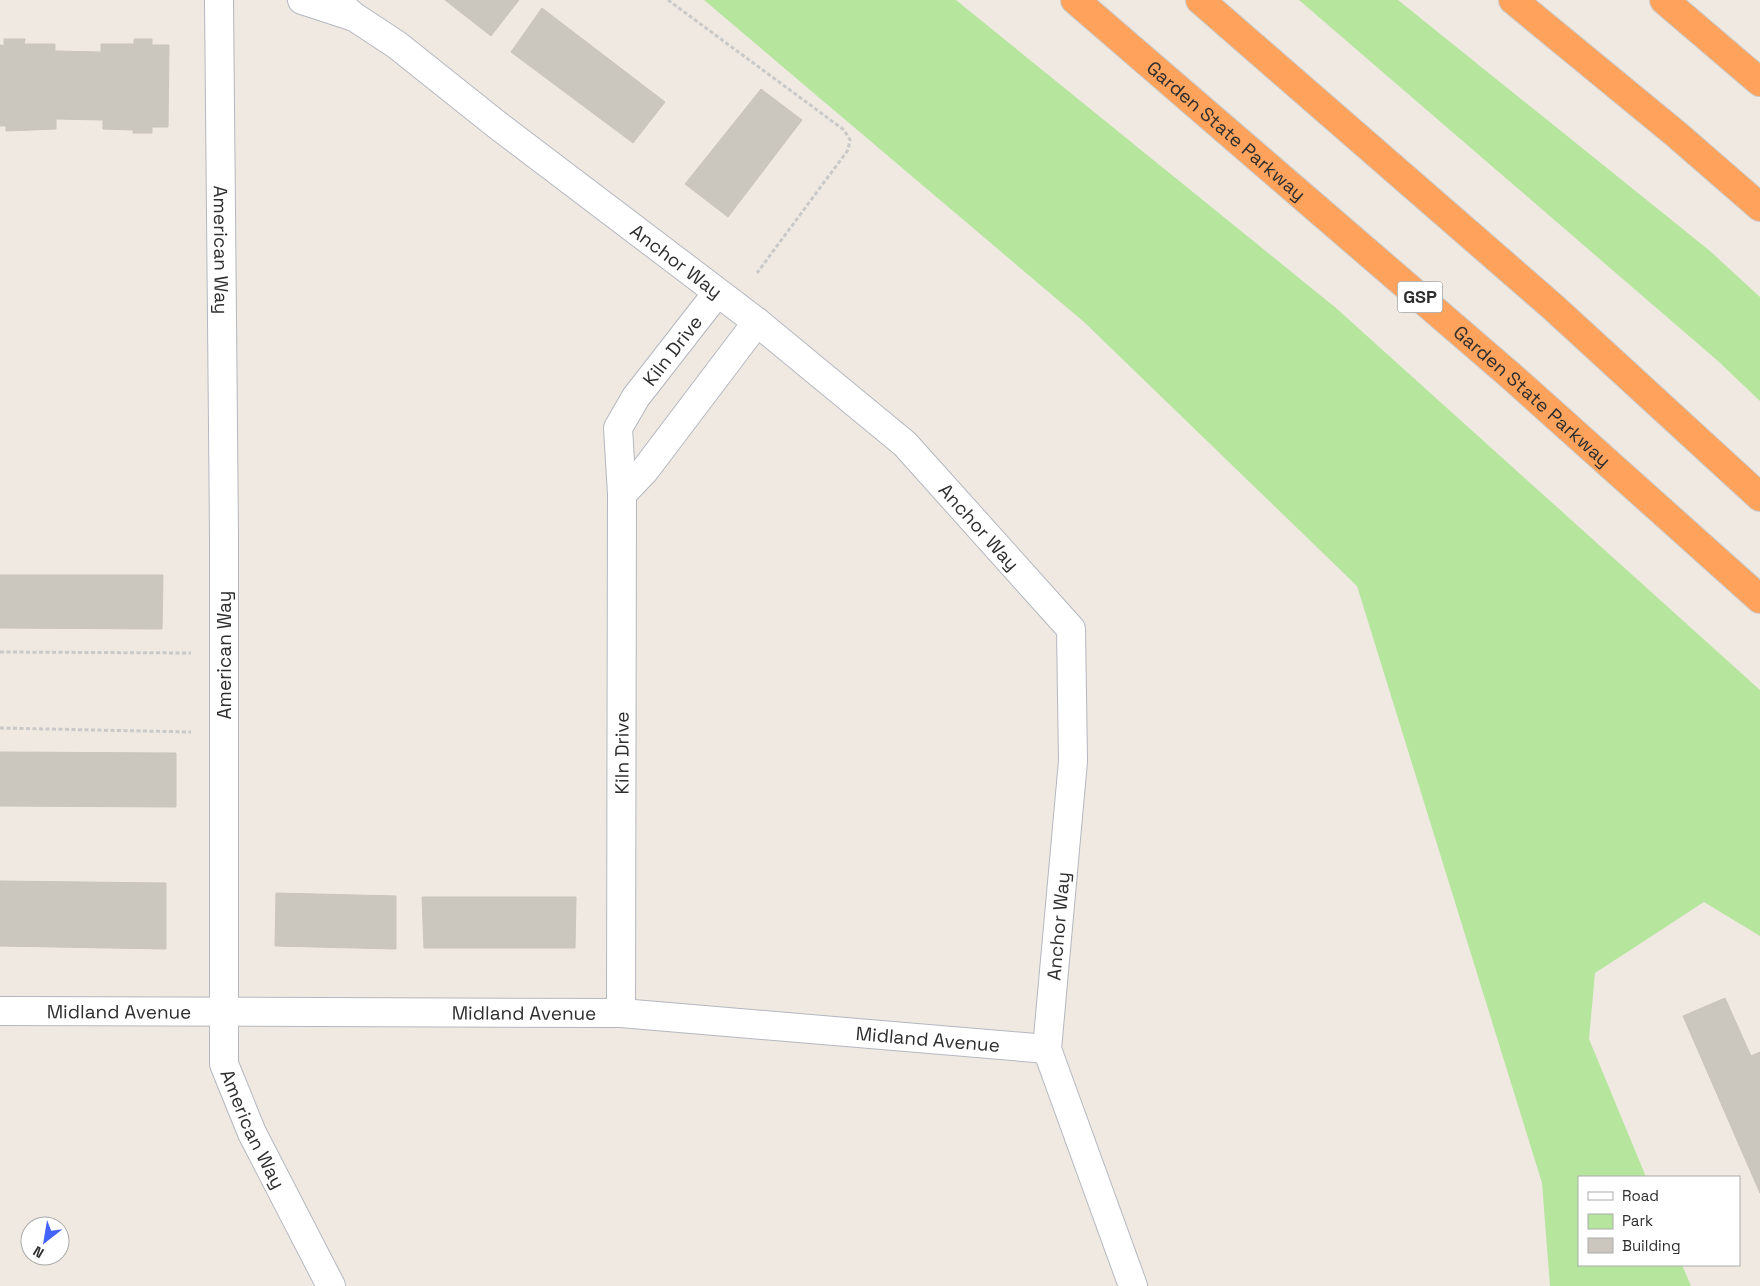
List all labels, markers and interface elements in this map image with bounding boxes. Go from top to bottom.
street label: Garden State Parkway [1141,55,1311,207]
street label: American Way [208,185,234,315]
street label: Anchor Way [625,218,727,304]
road number: GSP [1398,282,1442,312]
street label: Kiln Drive [637,310,708,391]
street label: Garden State Parkway [1448,320,1616,473]
street label: Anchor Way [933,478,1025,576]
street label: American Way [212,591,237,719]
street label: Kiln Drive [609,711,635,795]
street label: Anchor Way [1041,871,1076,981]
street label: Midland Avenue [47,999,191,1025]
street label: Midland Avenue [452,1000,596,1026]
street label: Midland Avenue [855,1021,1001,1058]
street label: American Way [214,1066,291,1193]
legend [1578,1176,1740,1266]
text: Road [1622,1186,1659,1205]
text: Park [1622,1211,1653,1230]
north arrow [20,1216,70,1266]
text: Building [1622,1236,1681,1255]
text: N [30,1242,47,1262]

